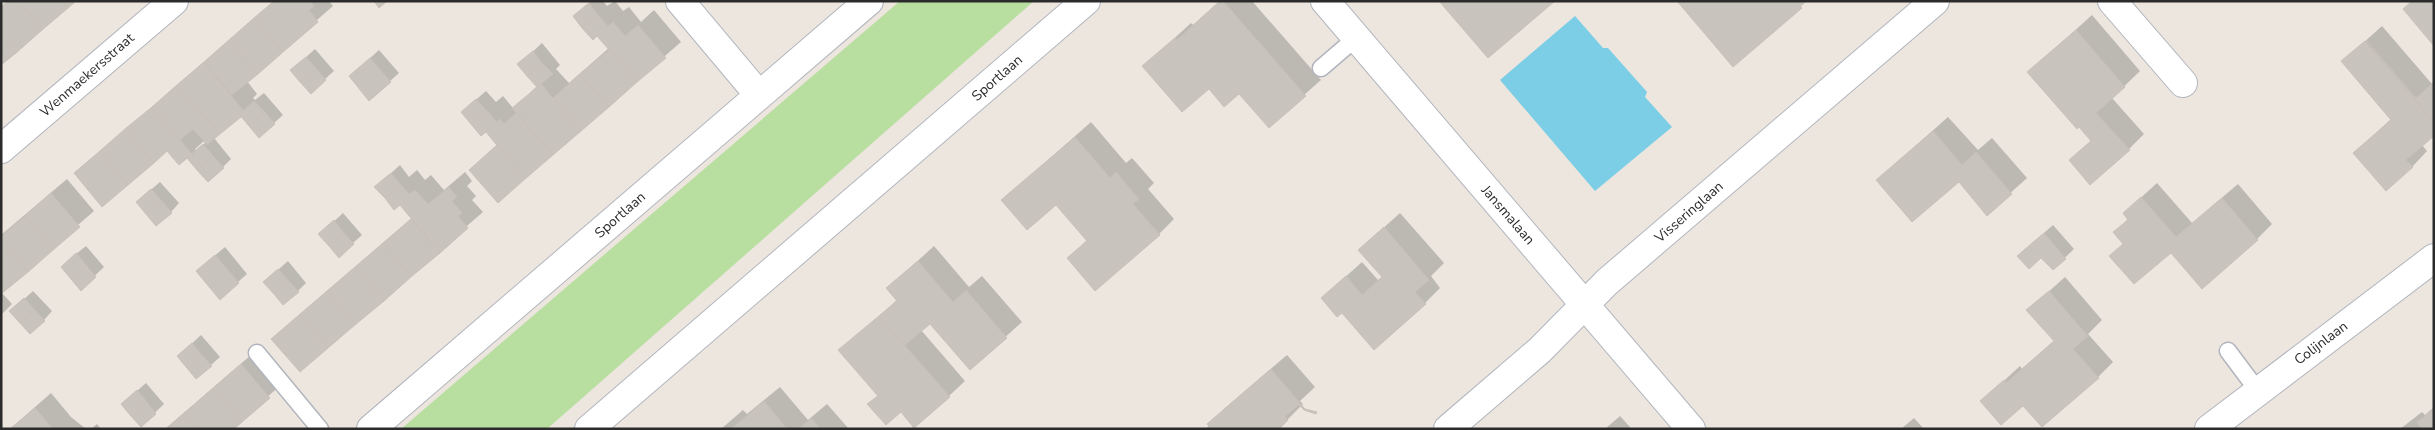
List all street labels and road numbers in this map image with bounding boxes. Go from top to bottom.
street label: Wenmaekersstraat [36,29,138,121]
street label: Sportlaan [967,51,1027,105]
street label: Visseringlaan [1650,177,1727,248]
street label: Jansmalaan [1476,180,1539,249]
street label: Sportlaan [590,188,650,242]
street label: Colijnlaan [2290,317,2352,369]

